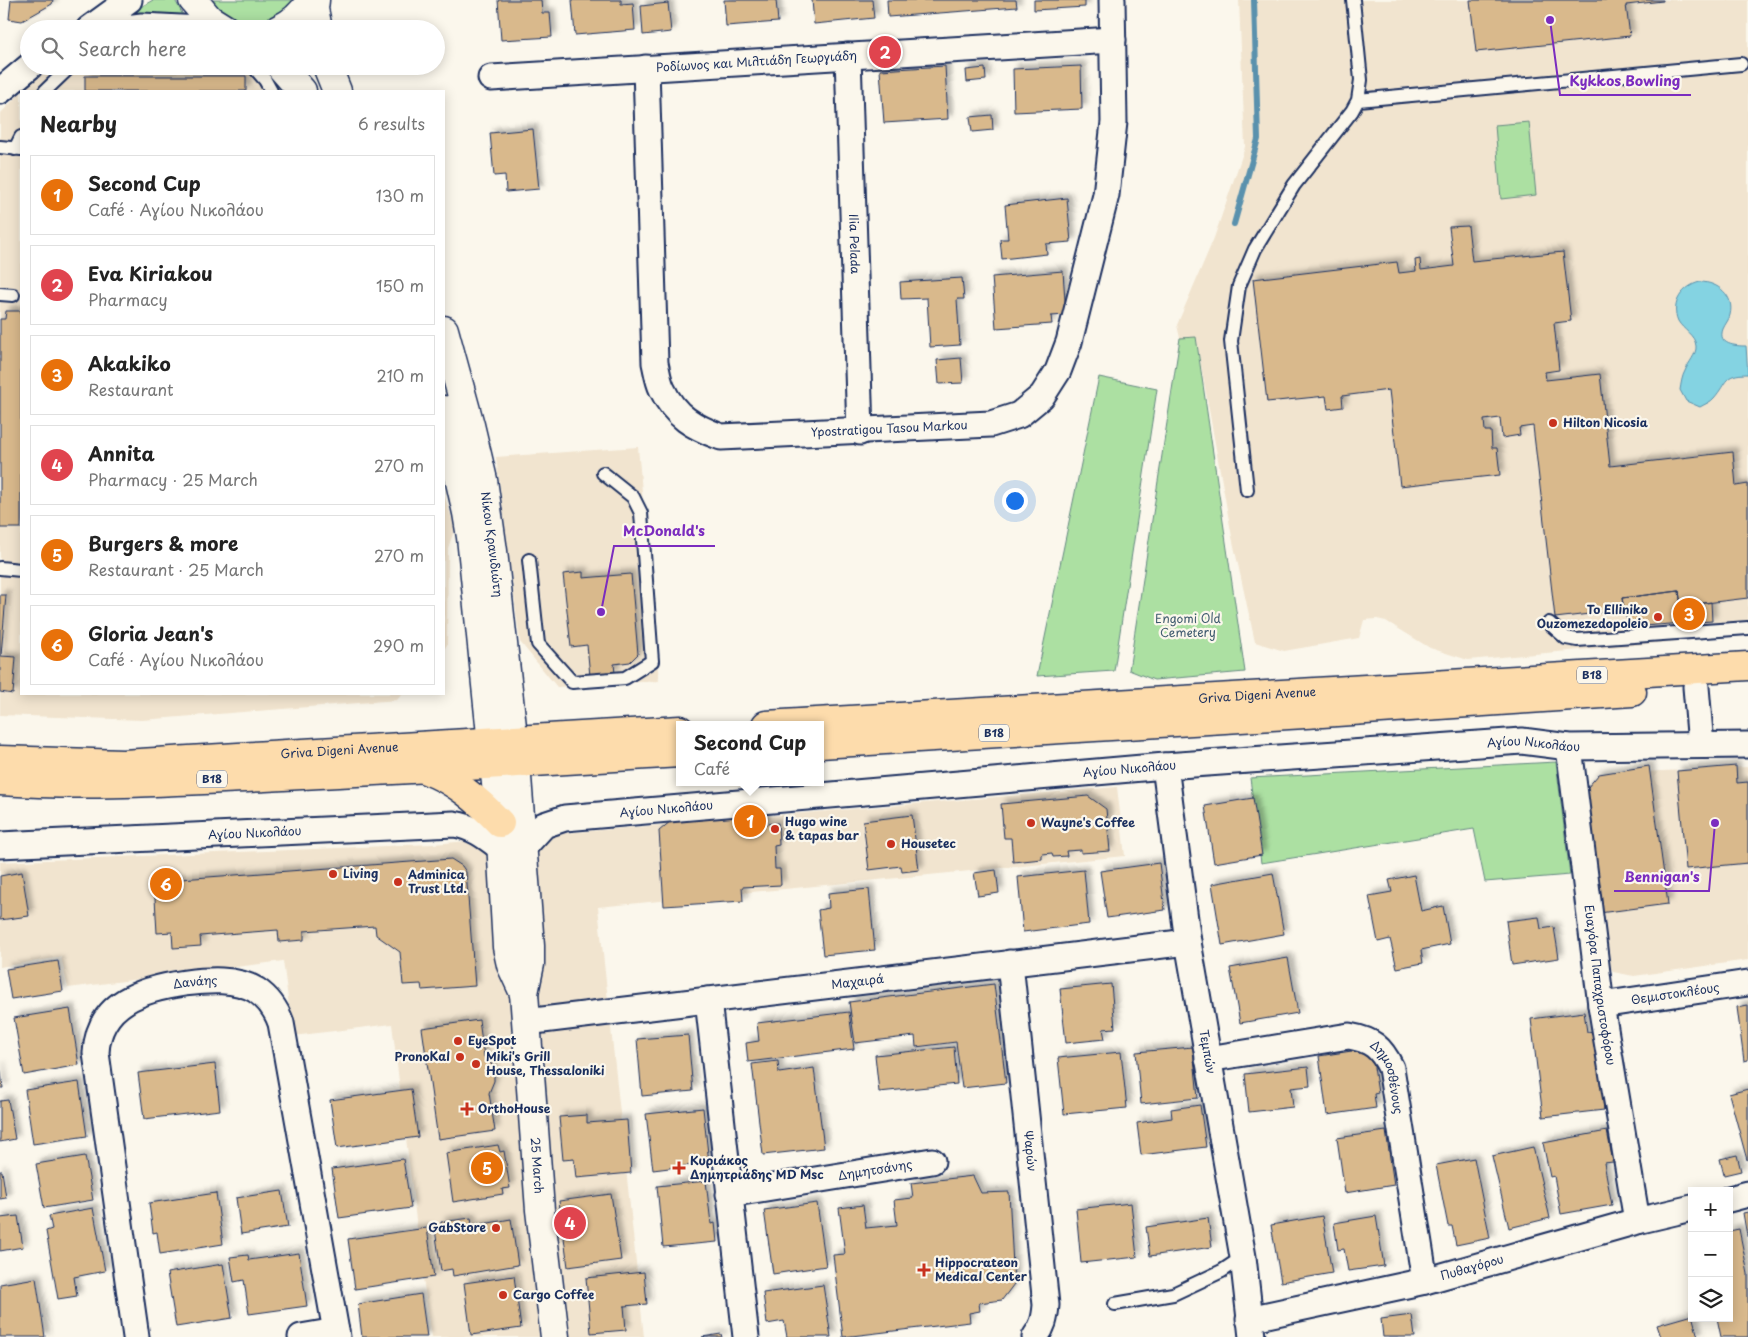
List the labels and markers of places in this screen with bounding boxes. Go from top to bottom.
pin: 2 [869,33,901,71]
callout: Kykkos Bowling [1560,66,1691,95]
place label: Hilton Nicosia [1563,413,1649,431]
marker: Hilton Nicosia [1547,417,1559,429]
callout: McDonald's [614,517,715,546]
pin: 3 [1673,595,1705,633]
place label: To Elliniko Ouzomezedopoleio [1537,600,1648,632]
marker: To Elliniko Ouzomezedopoleio [1652,611,1664,623]
pin: 1 [734,802,766,840]
place label: Hugo wine & tapas bar [785,812,860,844]
place label: Wayne's Coffee [1041,813,1135,831]
marker: Wayne's Coffee [1025,817,1037,829]
marker: Hugo wine & tapas bar [769,823,781,835]
place label: Housetec [901,834,956,852]
marker: Housetec [885,838,897,850]
callout: Bennigan's [1614,862,1709,891]
place label: Living [343,864,378,882]
pin: 6 [150,865,182,903]
place label: Adminica Trust Ltd. [407,865,467,897]
marker: Living [327,868,339,880]
marker: Adminica Trust Ltd. [392,876,404,888]
place label: EyeSpot [468,1031,517,1049]
marker: EyeSpot [452,1035,464,1047]
place label: PronoKal [395,1047,450,1065]
place label: Miki's Grill House, Thessaloniki [486,1047,605,1079]
marker: PronoKal [454,1051,466,1063]
marker: Miki's Grill House, Thessaloniki [470,1058,482,1070]
place label: OrthoHouse [478,1099,551,1117]
marker: OrthoHouse [460,1102,474,1116]
pin: 5 [471,1149,503,1187]
place label: Κυριάκος Δημητριάδης MD Msc [690,1151,824,1183]
marker: Κυριάκος Δημητριάδης MD Msc [672,1161,686,1175]
pin: 4 [554,1204,586,1242]
place label: GabStore [428,1218,486,1236]
marker: GabStore [490,1222,502,1234]
place label: Hippocrateon Medical Center [935,1253,1028,1285]
marker: Hippocrateon Medical Center [917,1263,931,1277]
place label: Cargo Coffee [513,1285,594,1303]
marker: Cargo Coffee [497,1289,509,1301]

